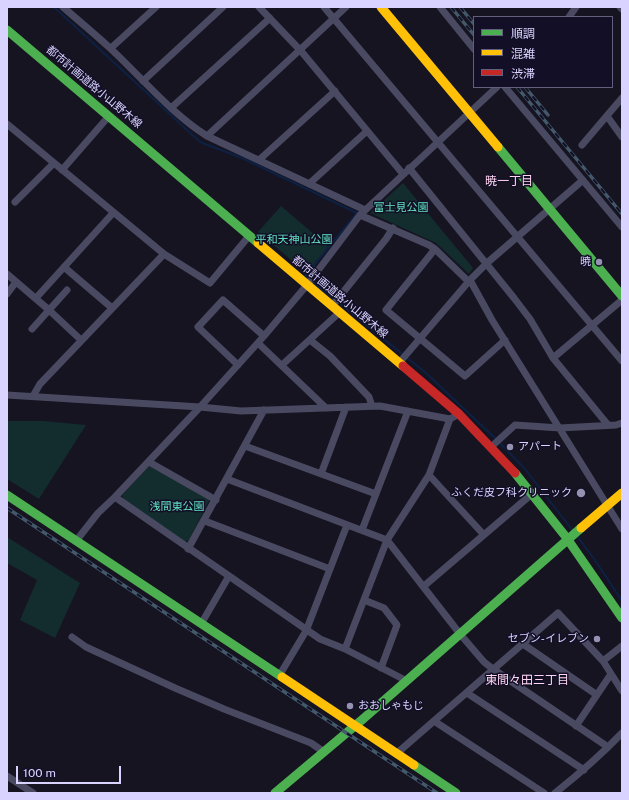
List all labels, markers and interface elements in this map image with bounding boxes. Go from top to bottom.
legend [473,16,613,88]
text: 順調 [511,27,535,41]
street label: 都市計画道路小山野木線 [43,43,145,131]
text: 混雑 [511,47,535,61]
text: 渋滞 [511,67,535,81]
district label: 暁一丁目 [485,174,533,188]
park label: 富士見公園 [374,201,428,215]
park label: 平和天神山公園 [256,233,332,247]
street label: 都市計画道路小山野木線 [289,253,391,341]
place label: 暁 [580,255,591,269]
marker: 暁 [594,257,604,267]
place label: アパート [518,440,562,454]
marker: アパート [505,442,515,452]
place label: ふくだ皮フ科クリニック [451,486,572,500]
marker: ふくだ皮フ科クリニック [575,487,587,499]
park label: 浅間東公園 [150,500,204,514]
place label: セブン-イレブン [508,632,589,646]
marker: セブン-イレブン [592,634,602,644]
district label: 東間々田三丁目 [485,673,569,687]
place label: おおしゃもじ [358,699,424,713]
marker: おおしゃもじ [345,701,355,711]
scale bar [18,758,123,784]
text: 100 m [23,766,56,780]

